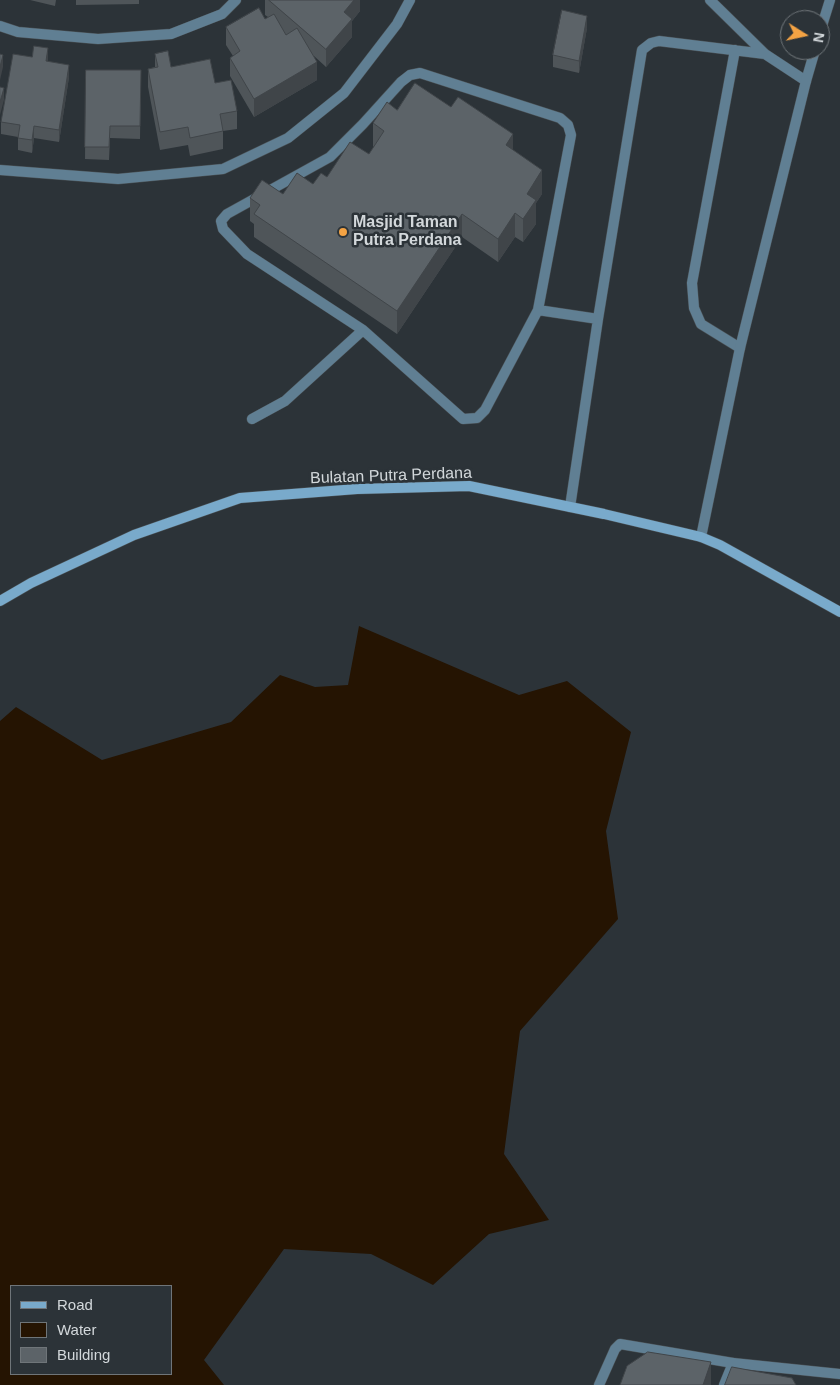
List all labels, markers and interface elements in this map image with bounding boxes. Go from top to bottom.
north arrow [780,10,830,60]
text: N [810,31,828,44]
place label: Masjid Taman Putra Perdana [353,213,461,251]
marker: Masjid Taman Putra Perdana [337,226,349,238]
street label: Bulatan Putra Perdana [310,464,472,488]
legend [10,1285,172,1375]
text: Road [57,1296,93,1313]
text: Water [57,1321,96,1338]
text: Building [57,1346,110,1363]

